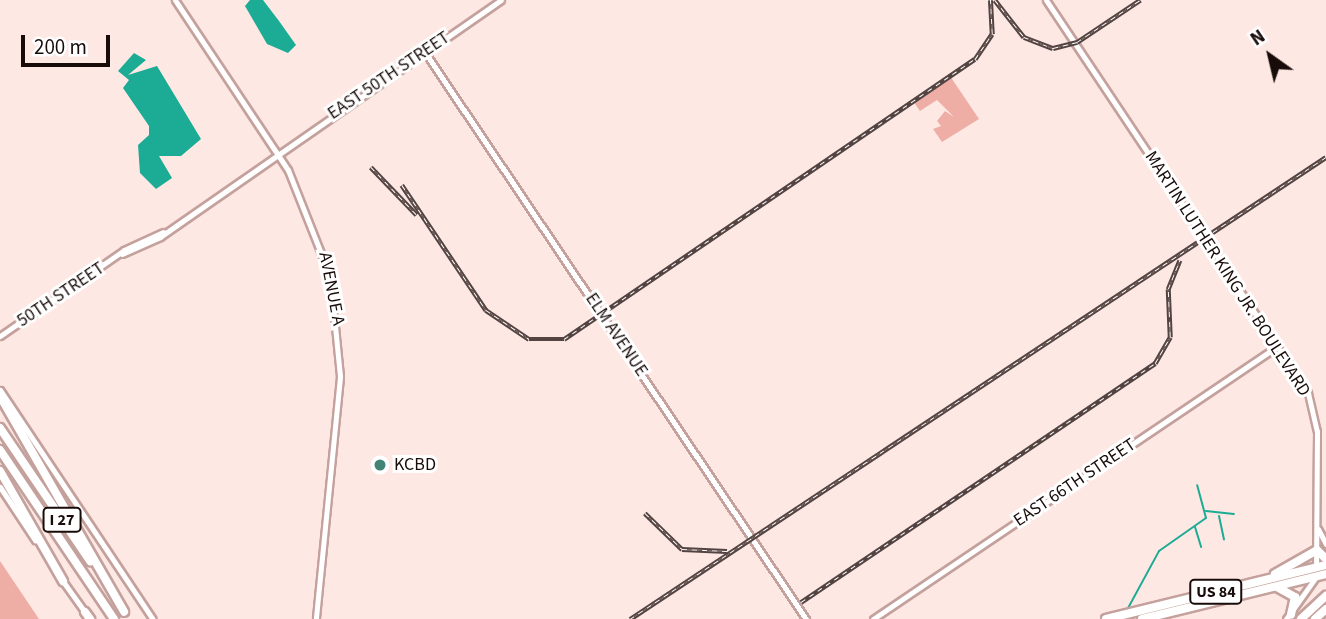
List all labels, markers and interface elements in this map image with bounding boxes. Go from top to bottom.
scale bar [24,21,114,65]
north arrow [1235,21,1305,91]
text: N [1245,23,1271,53]
street label: EAST 50TH STREET [324,27,454,125]
text: 200 m [34,32,87,62]
street label: MARTIN LUTHER KING JR. BOULEVARD [1140,147,1314,401]
street label: AVENUE A [313,250,349,328]
street label: 50TH STREET [13,258,109,332]
street label: ELM AVENUE [580,289,652,381]
street label: EAST 66TH STREET [1010,434,1140,532]
place label: KCBD [394,454,436,476]
marker: KCBD [372,457,388,473]
road number: I 27 [41,508,83,533]
road number: US 84 [1188,580,1244,604]

